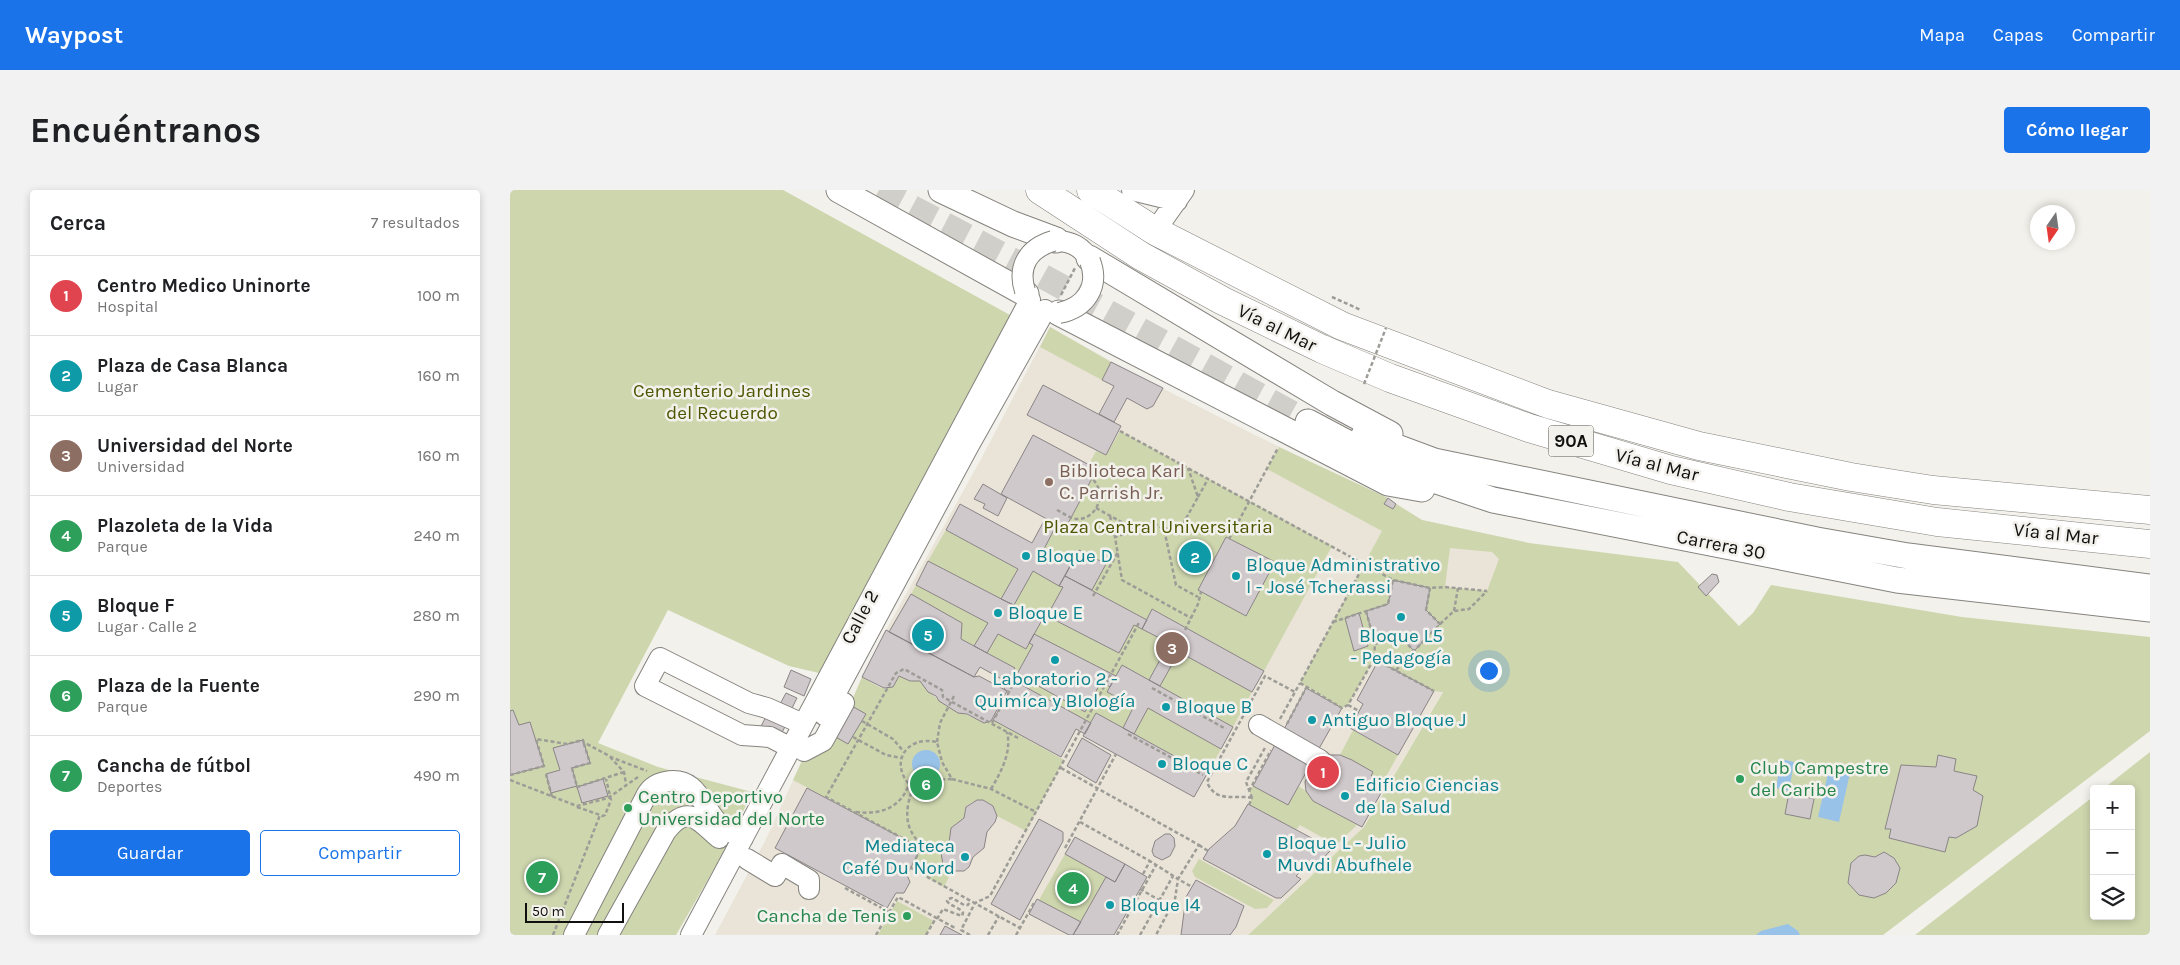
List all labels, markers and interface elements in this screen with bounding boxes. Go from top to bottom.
text: Waypost [25,21,123,49]
text: Mapa [1919,24,1965,46]
text: Capas [1993,24,2044,46]
text: Compartir [2072,24,2155,46]
button: Cómo llegar [2004,107,2150,153]
text: Encuéntranos [30,110,261,151]
north arrow [2030,205,2075,250]
text: Cerca [50,211,106,235]
text: 7 resultados [371,213,460,232]
text: Centro Medico Uninorte [97,275,310,297]
text: 1 [63,286,69,305]
text: 100 m [417,286,460,305]
text: Hospital [97,297,158,316]
street label: Vía al Mar [1234,299,1320,357]
text: Plaza de Casa Blanca [97,355,288,377]
text: 2 [61,366,71,385]
text: 160 m [417,366,460,385]
text: Lugar [97,377,138,396]
park label: Cementerio Jardines del Recuerdo [633,380,811,424]
road number: 90A [1548,426,1594,456]
text: Universidad del Norte [97,435,293,457]
street label: Vía al Mar [1613,444,1701,486]
text: 3 [61,446,71,465]
text: 160 m [417,446,460,465]
text: Universidad [97,457,185,476]
place label: Biblioteca Karl C. Parrish Jr. [1059,460,1185,504]
marker: Biblioteca Karl C. Parrish Jr. [1043,476,1055,488]
text: Plazoleta de la Vida [97,515,273,537]
park label: Plaza Central Universitaria [1043,516,1273,538]
street label: Vía al Mar [2013,519,2100,549]
text: 4 [61,526,71,545]
text: 240 m [414,526,460,545]
street label: Carrera 30 [1675,526,1767,564]
text: Parque [97,537,148,556]
pin: 2 [1179,538,1211,576]
place label: Bloque D [1036,545,1113,567]
marker: Bloque D [1020,550,1032,562]
place label: Bloque Administrativo I - José Tcherassi [1246,554,1440,598]
marker: Bloque Administrativo I - José Tcherassi [1230,570,1242,582]
street label: Calle 2 [837,586,883,648]
text: Bloque F [97,595,175,617]
place label: Bloque E [1008,602,1083,624]
text: 5 [61,606,71,625]
text: 280 m [413,606,460,625]
marker: Bloque E [992,607,1004,619]
marker: Bloque L5 - Pedagogía [1395,611,1407,623]
pin: 5 [912,616,944,654]
text: Lugar · Calle 2 [97,617,197,636]
place label: Bloque L5 - Pedagogía [1350,625,1452,669]
pin: 3 [1156,629,1188,667]
marker: Laboratorio 2 - Quimíca y BIología [1049,654,1061,666]
your location [1476,658,1502,684]
place label: Laboratorio 2 - Quimíca y BIología [974,668,1136,712]
text: Plaza de la Fuente [97,675,260,697]
text: 6 [61,686,71,705]
text: 290 m [413,686,460,705]
place label: Bloque B [1176,696,1252,718]
text: Parque [97,697,148,716]
marker: Bloque B [1160,701,1172,713]
place label: Antiguo Bloque J [1322,709,1466,731]
marker: Antiguo Bloque J [1306,714,1318,726]
place label: Bloque C [1172,753,1248,775]
pin: 1 [1307,753,1339,791]
text: Cancha de fútbol [97,755,251,777]
place label: Club Campestre del Caribe [1750,757,1889,801]
marker: Bloque C [1156,758,1168,770]
pin: 6 [910,765,942,803]
text: 7 [62,766,70,785]
text: 490 m [414,766,460,785]
marker: Club Campestre del Caribe [1734,773,1746,785]
place label: Edificio Ciencias de la Salud [1355,774,1500,818]
text: Deportes [97,777,162,796]
map controls [2090,785,2135,920]
button: + [2090,785,2135,830]
place label: Centro Deportivo Universidad del Norte [638,786,825,830]
marker: Edificio Ciencias de la Salud [1339,790,1351,802]
marker: Centro Deportivo Universidad del Norte [622,802,634,814]
button: Guardar [50,830,250,876]
button: Compartir [260,830,460,876]
button: − [2090,830,2135,875]
place label: Bloque L - Julio Muvdi Abufhele [1277,832,1412,876]
place label: Mediateca Café Du Nord [842,835,955,879]
marker: Bloque L - Julio Muvdi Abufhele [1261,848,1273,860]
marker: Mediateca Café Du Nord [959,851,971,863]
pin: 7 [526,858,558,896]
pin: 4 [1057,869,1089,907]
button: layers [2090,875,2135,920]
place label: Bloque I4 [1120,894,1201,916]
marker: Bloque I4 [1104,899,1116,911]
scale bar [525,900,624,923]
text: 50 m [532,903,565,920]
place label: Cancha de Tenis [757,905,897,927]
marker: Cancha de Tenis [901,910,913,922]

